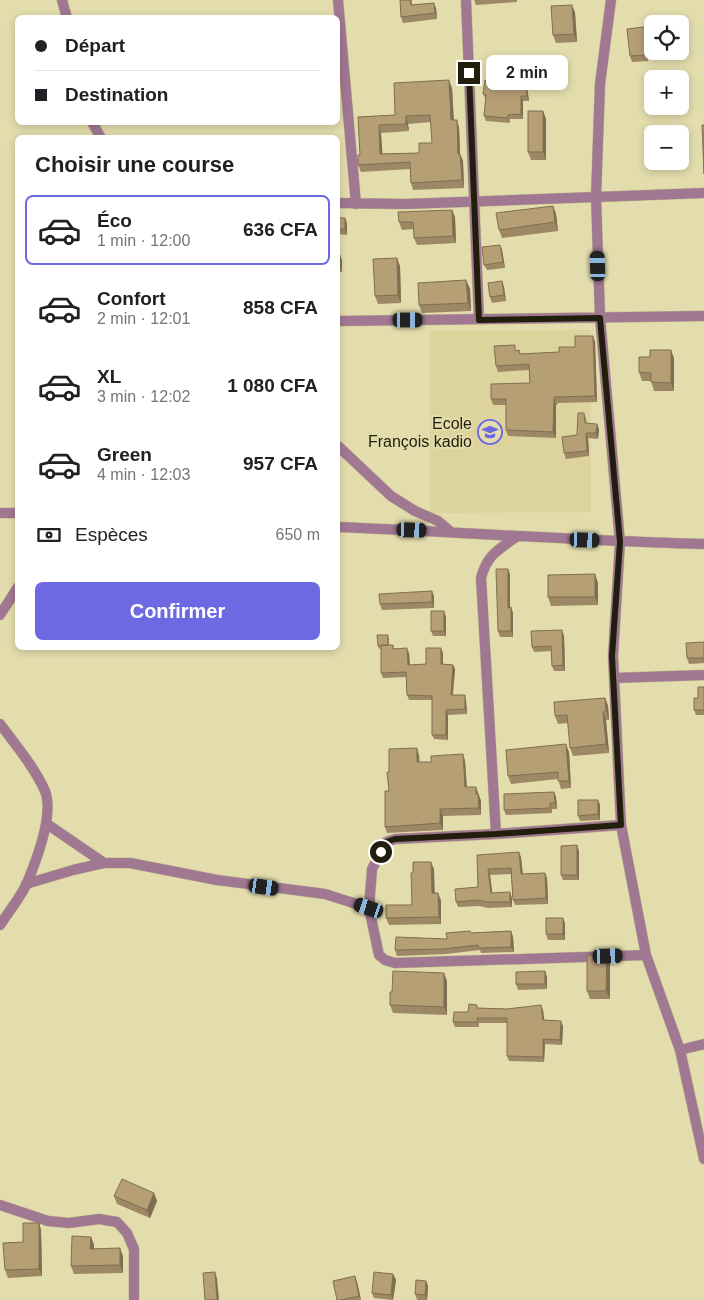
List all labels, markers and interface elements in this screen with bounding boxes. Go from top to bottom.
map controls [644,15,689,170]
button: locate [644,15,689,60]
text: Départ [65,35,125,56]
callout: 2 min [486,56,569,90]
route end [458,62,480,84]
text: 2 min [506,64,548,81]
button: + [644,70,689,115]
text: Destination [65,84,168,105]
button: − [644,125,689,170]
text: Choisir une course [35,152,234,177]
icon: car [37,208,82,253]
text: Éco [97,210,132,231]
text: 636 CFA [243,219,318,240]
text: 1 min · 12:00 [97,232,190,249]
car [589,251,606,281]
icon: car [37,286,82,331]
text: Confort [97,288,166,309]
text: 858 CFA [243,297,318,318]
text: 2 min · 12:01 [97,310,190,327]
car [393,313,423,328]
icon: car [37,364,82,409]
text: XL [97,366,121,387]
text: 1 080 CFA [227,375,318,396]
text: 3 min · 12:02 [97,388,190,405]
place label: Ecole François kadio [368,415,472,450]
school or university icon: Ecole François kadio [477,419,503,445]
icon: car [37,442,82,487]
text: Green [97,444,152,465]
text: 957 CFA [243,453,318,474]
text: 4 min · 12:03 [97,466,190,483]
icon: cash [35,521,63,549]
car [396,522,427,538]
text: Espèces [75,524,148,545]
text: 650 m [276,526,320,543]
car [569,532,600,548]
button: Confirmer [35,582,320,640]
route start [370,841,392,863]
car [248,877,279,897]
car [352,896,385,920]
car [592,948,623,964]

